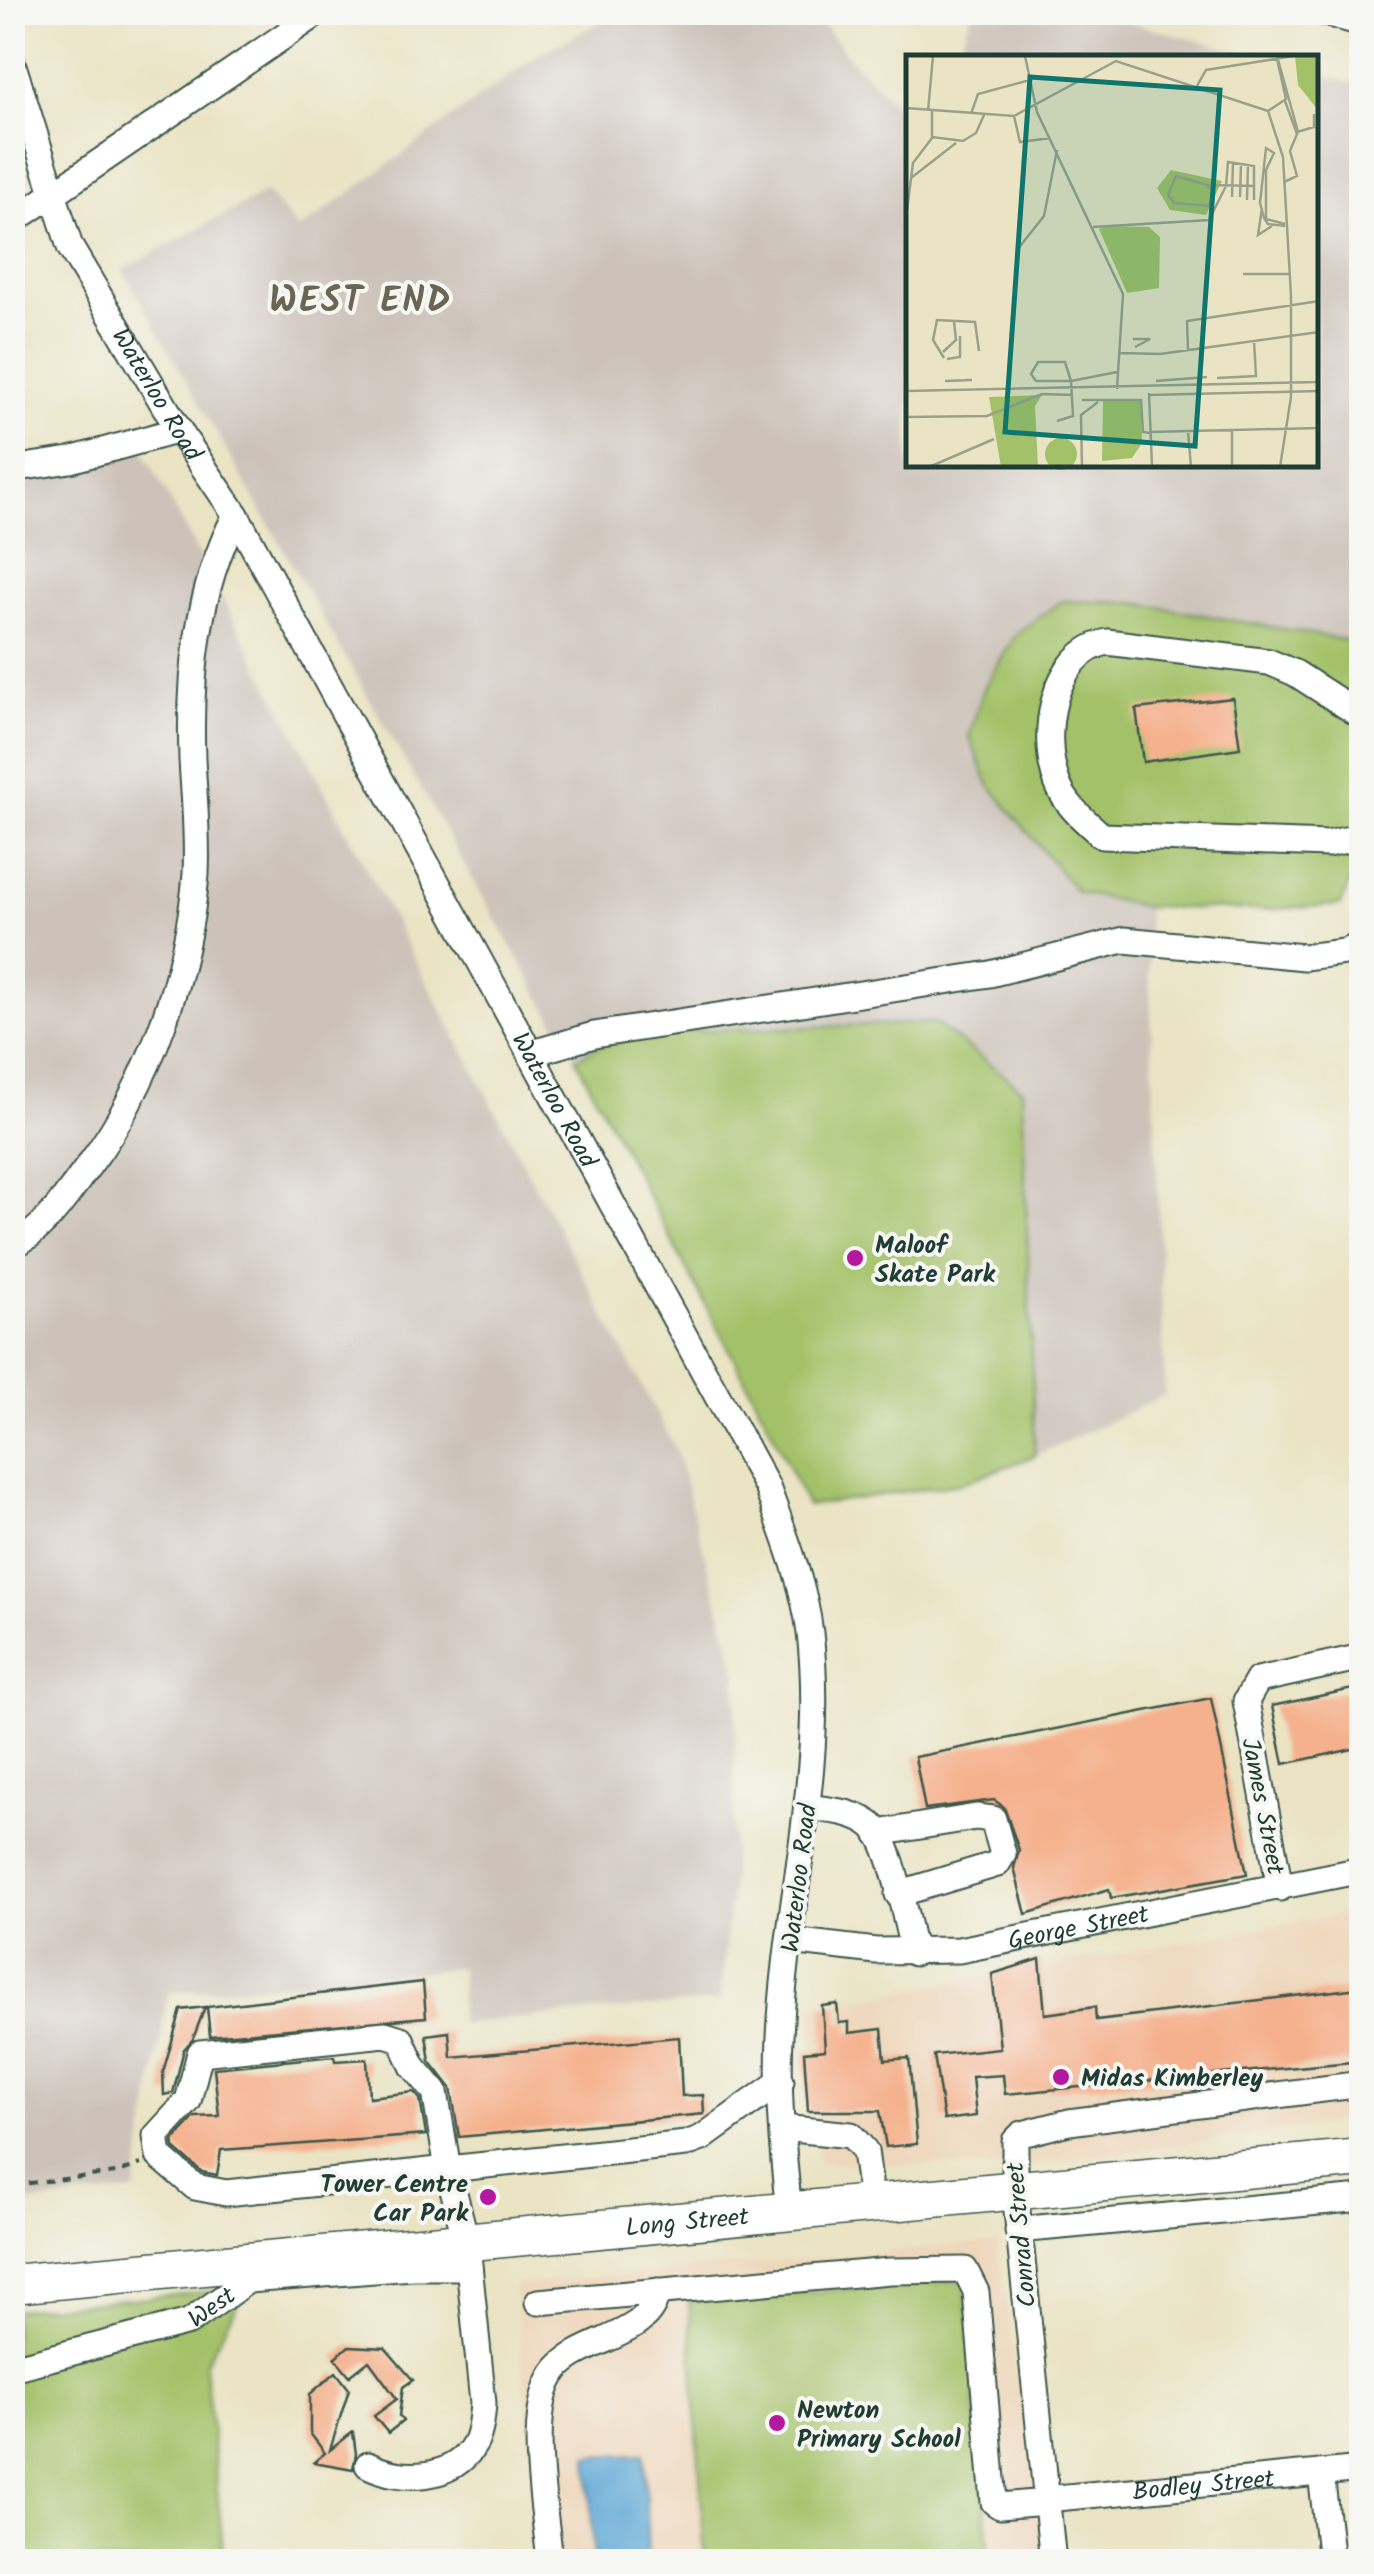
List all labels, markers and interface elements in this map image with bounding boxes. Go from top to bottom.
inset map [906,55,1319,468]
district label: WEST END [269,274,453,330]
street label: Waterloo Road [100,321,213,471]
street label: Waterloo Road [500,1025,608,1177]
place label: Maloof Skate Park [875,1226,997,1295]
marker: Maloof Skate Park [844,1247,866,1269]
street label: James Street [1229,1735,1295,1879]
street label: Waterloo Road [771,1800,829,1955]
street label: George Street [1005,1895,1153,1962]
place label: Midas Kimberley [1081,2059,1263,2099]
marker: Midas Kimberley [1050,2066,1072,2088]
street label: Conrad Street [996,2160,1048,2309]
place label: Tower Centre Car Park [320,2165,470,2234]
marker: Tower Centre Car Park [477,2186,499,2208]
street label: Long Street [624,2197,751,2249]
street label: West [180,2277,245,2339]
place label: Newton Primary School [797,2391,961,2460]
marker: Newton Primary School [766,2412,788,2434]
street label: Bodley Street [1131,2459,1277,2513]

